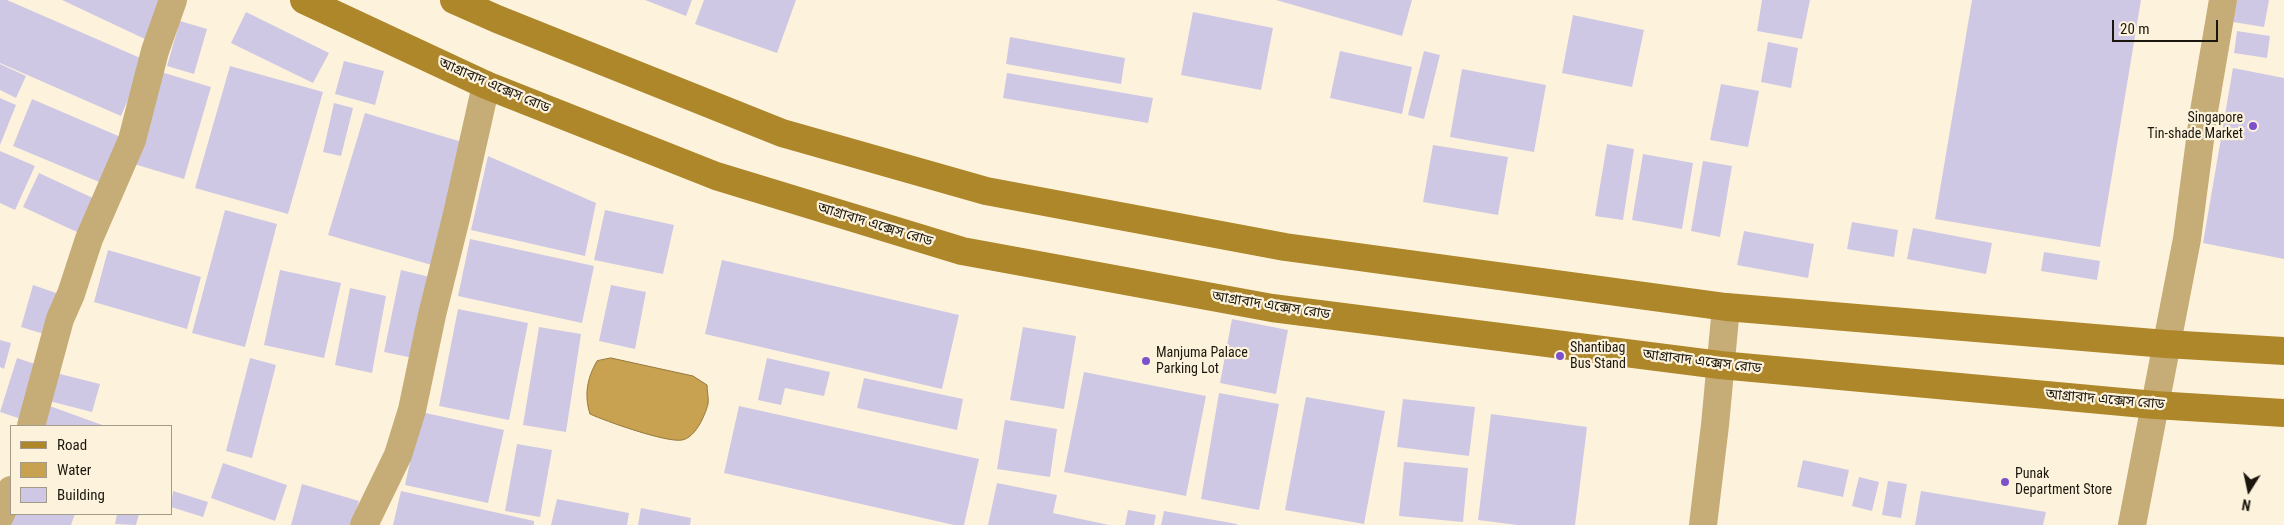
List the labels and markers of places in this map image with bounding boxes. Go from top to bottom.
place label: Singapore Tin-shade Market [2147,110,2243,142]
marker: Singapore Tin-shade Market [2247,120,2259,132]
place label: Shantibag Bus Stand [1570,340,1626,372]
place label: Manjuma Palace Parking Lot [1156,345,1248,378]
marker: Shantibag Bus Stand [1554,350,1566,362]
marker: Manjuma Palace Parking Lot [1140,355,1152,367]
place label: Punak Department Store [2015,466,2112,498]
marker: Punak Department Store [1999,476,2011,488]

